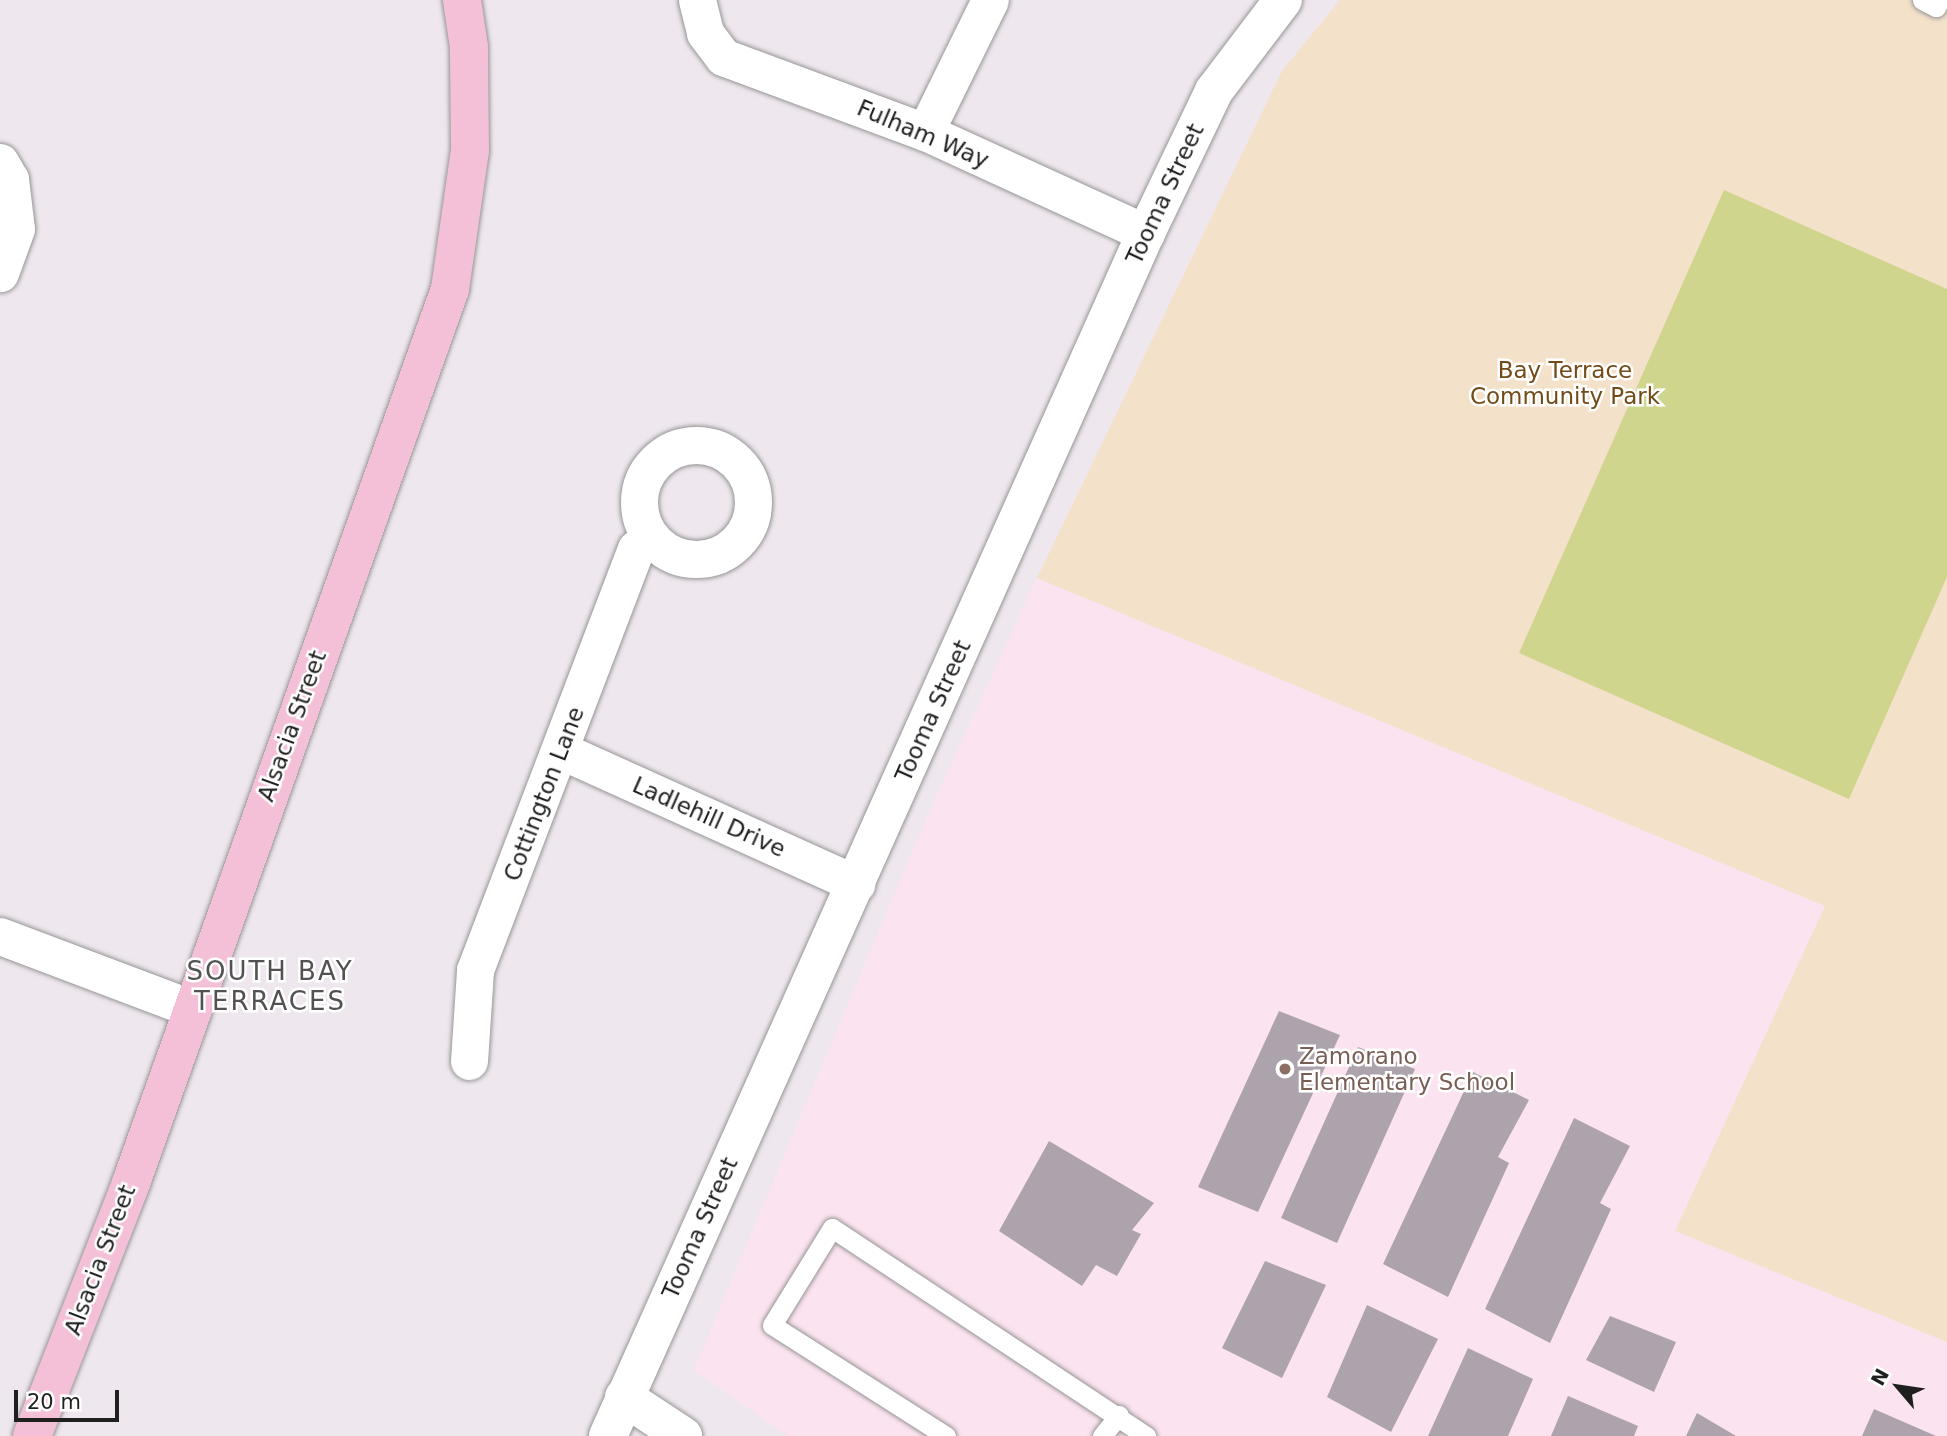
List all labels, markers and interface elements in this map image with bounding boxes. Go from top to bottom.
street label: Fulham Way [853,94,993,174]
street label: Tooma Street [1120,119,1210,269]
park label: Bay Terrace Community Park [1470,356,1660,410]
street label: Tooma Street [889,636,977,786]
street label: Alsacia Street [252,647,332,805]
street label: Cottington Lane [498,703,590,885]
street label: Ladlehill Drive [628,771,790,863]
district label: SOUTH BAY TERRACES [188,956,352,1018]
place label: Zamorano Elementary School [1299,1042,1515,1096]
marker: Zamorano Elementary School [1277,1061,1293,1077]
street label: Tooma Street [656,1153,744,1303]
street label: Alsacia Street [59,1181,141,1339]
north arrow [1863,1352,1933,1422]
text: N [1866,1365,1893,1389]
scale bar [18,1376,122,1420]
text: 20 m [27,1390,81,1414]

